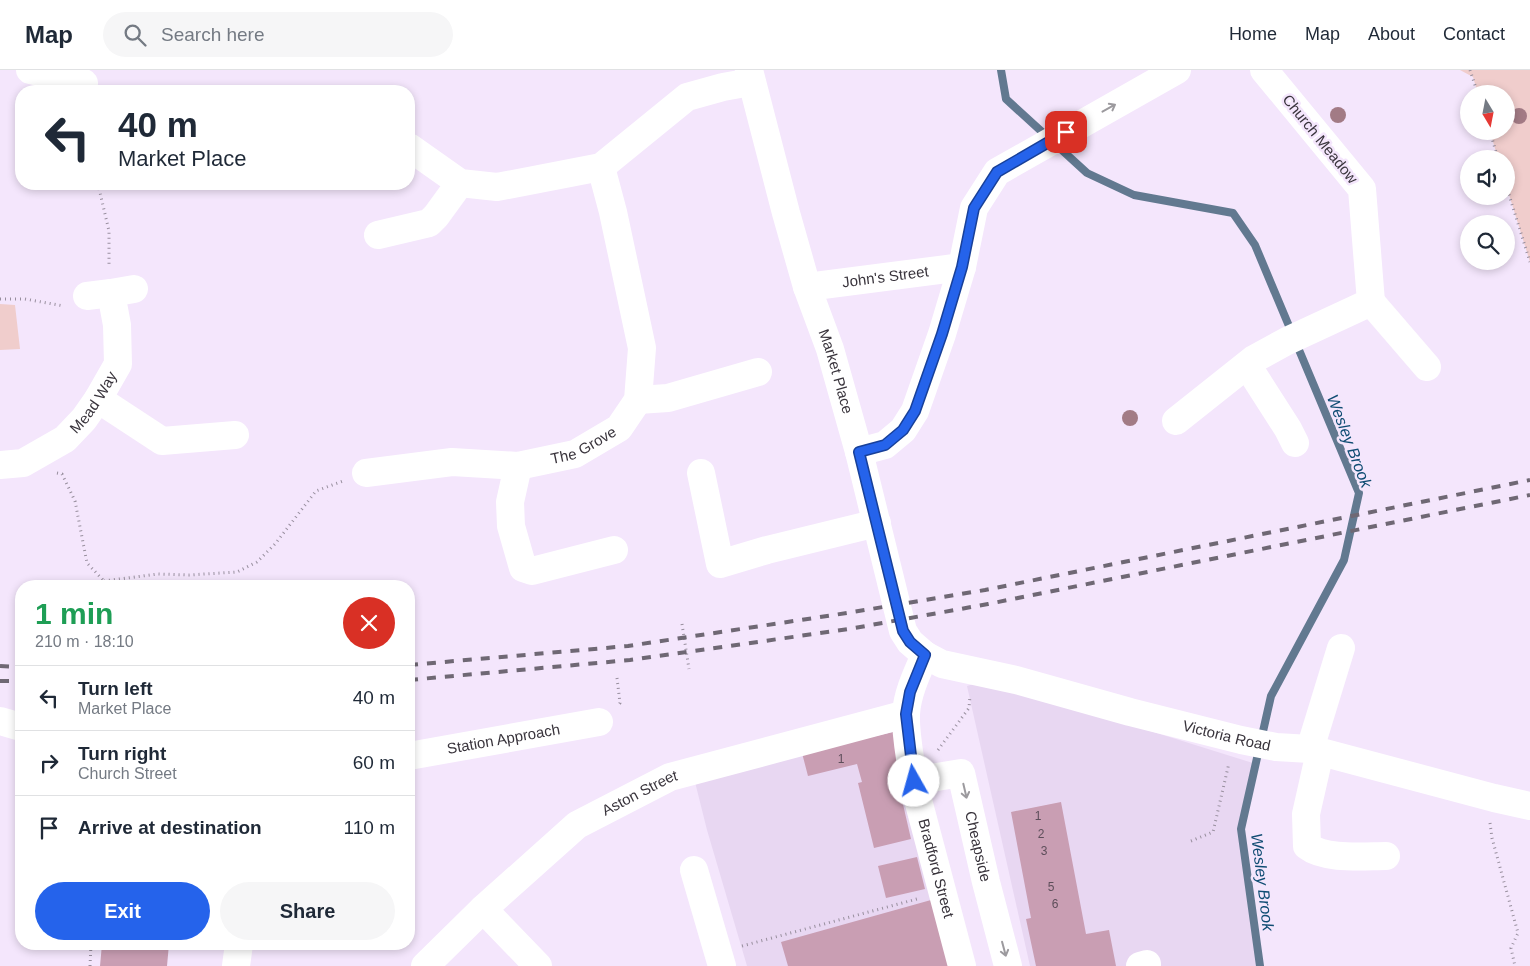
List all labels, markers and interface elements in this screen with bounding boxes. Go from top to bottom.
search box [103,12,453,57]
text: Map [25,21,73,48]
icon: search [121,21,149,49]
text: Search here [161,24,265,45]
text: Home [1229,24,1277,44]
text: Map [1305,24,1340,44]
text: About [1368,24,1415,44]
text: Contact [1443,24,1505,44]
north arrow [1460,85,1515,140]
map controls [1460,85,1515,270]
street label: Church Meadow [1279,91,1361,187]
one-way arrow [1101,103,1115,113]
icon: left [35,105,100,170]
text: 40 m [118,105,198,144]
pin [1045,111,1087,153]
icon: arrive [1052,118,1080,146]
text: Market Place [118,146,246,171]
button: sound [1460,150,1515,205]
button: search [1460,215,1515,270]
street label: John's Street [841,262,930,290]
street label: Market Place [815,327,857,416]
street label: Mead Way [66,368,120,437]
water label: Wesley Brook [1324,392,1375,491]
street label: The Grove [549,423,619,467]
text: 1 min [35,597,113,630]
button: close [343,597,395,649]
text: 210 m · 18:10 [35,633,134,650]
text: Turn left [78,678,153,699]
icon: left [35,684,63,712]
text: 40 m [353,687,395,708]
text: Market Place [78,700,171,717]
street label: Victoria Road [1181,717,1272,754]
street label: Station Approach [446,720,561,757]
text: Turn right [78,743,166,764]
icon: right [35,749,63,777]
text: 60 m [353,752,395,773]
house number: 1 [838,752,845,766]
position arrow [887,754,939,806]
text: Church Street [78,765,177,782]
street label: Aston Street [599,766,680,819]
one-way arrow [961,783,970,799]
street label: Cheapside [962,809,995,883]
house number: 1 [1035,809,1042,823]
icon: arrive [35,814,63,842]
text: Arrive at destination [78,817,262,838]
text: 110 m [344,817,395,838]
street label: Bradford Street [915,817,958,920]
house number: 2 [1038,827,1045,841]
water label: Wesley Brook [1248,832,1277,933]
house number: 3 [1041,844,1048,858]
house number: 5 [1048,880,1055,894]
button: Exit [35,882,210,940]
button: Share [220,882,395,940]
house number: 6 [1052,897,1059,911]
one-way arrow [999,941,1009,957]

